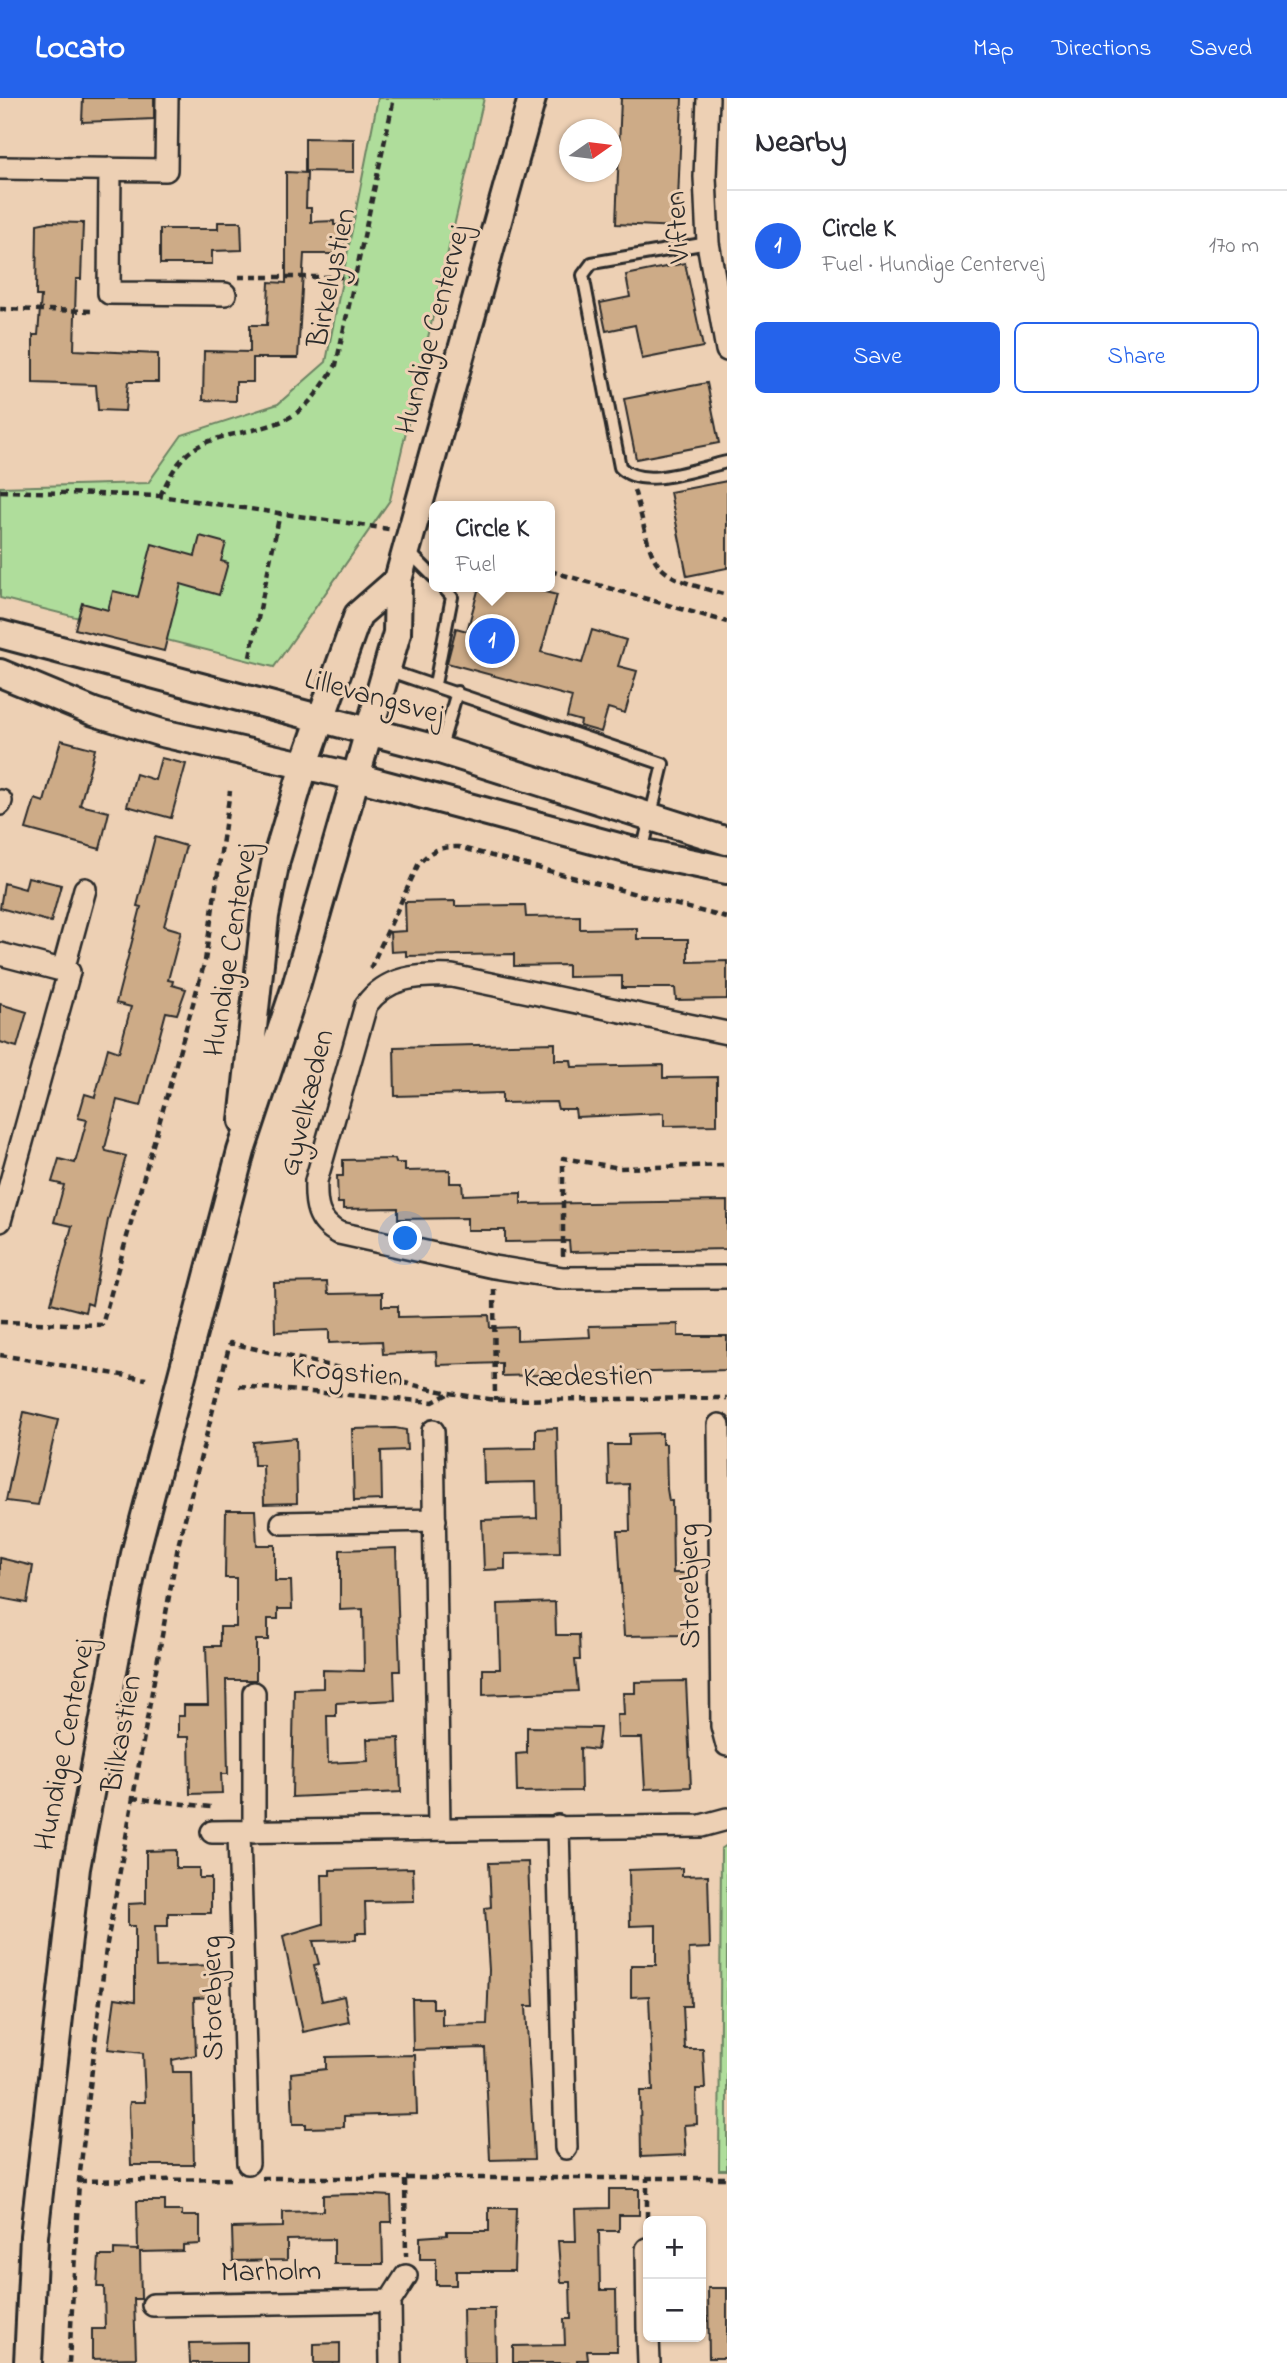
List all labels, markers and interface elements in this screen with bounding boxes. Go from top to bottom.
text: Locato [35,25,125,73]
text: Map [973,32,1014,67]
text: Directions [1052,32,1151,67]
text: Saved [1189,32,1252,67]
north arrow [559,119,622,182]
text: Nearby [755,122,847,166]
street label: Viften [655,190,704,265]
street label: Birkelystien [296,204,369,353]
text: Circle K [822,211,896,249]
street label: Hundige Centervej [385,219,483,440]
text: 1 [774,230,782,263]
text: 170 m [1209,230,1259,263]
text: Fuel · Hundige Centervej [822,249,1044,282]
button: Save [755,322,1000,393]
button: Share [1014,322,1259,393]
popup [429,501,555,592]
text: Circle K [455,511,529,549]
text: Fuel [455,549,496,582]
pin: 1 [469,615,515,667]
street label: Lillevangsvej [299,658,450,738]
street label: Hundige Centervej [193,839,271,1060]
street label: Gyvelkæden [269,1025,347,1181]
your location [388,1221,422,1255]
street label: Krogstien [289,1347,405,1401]
street label: Kædestien [523,1355,653,1401]
street label: Storebjerg [668,1523,714,1649]
street label: Hundige Centervej [24,1634,108,1855]
street label: Bilkastien [91,1672,155,1797]
street label: Storebjerg [191,1935,237,2061]
map controls [643,2216,706,2342]
button: + [643,2216,706,2279]
street label: Marholm [220,2250,322,2296]
button: − [643,2279,706,2342]

